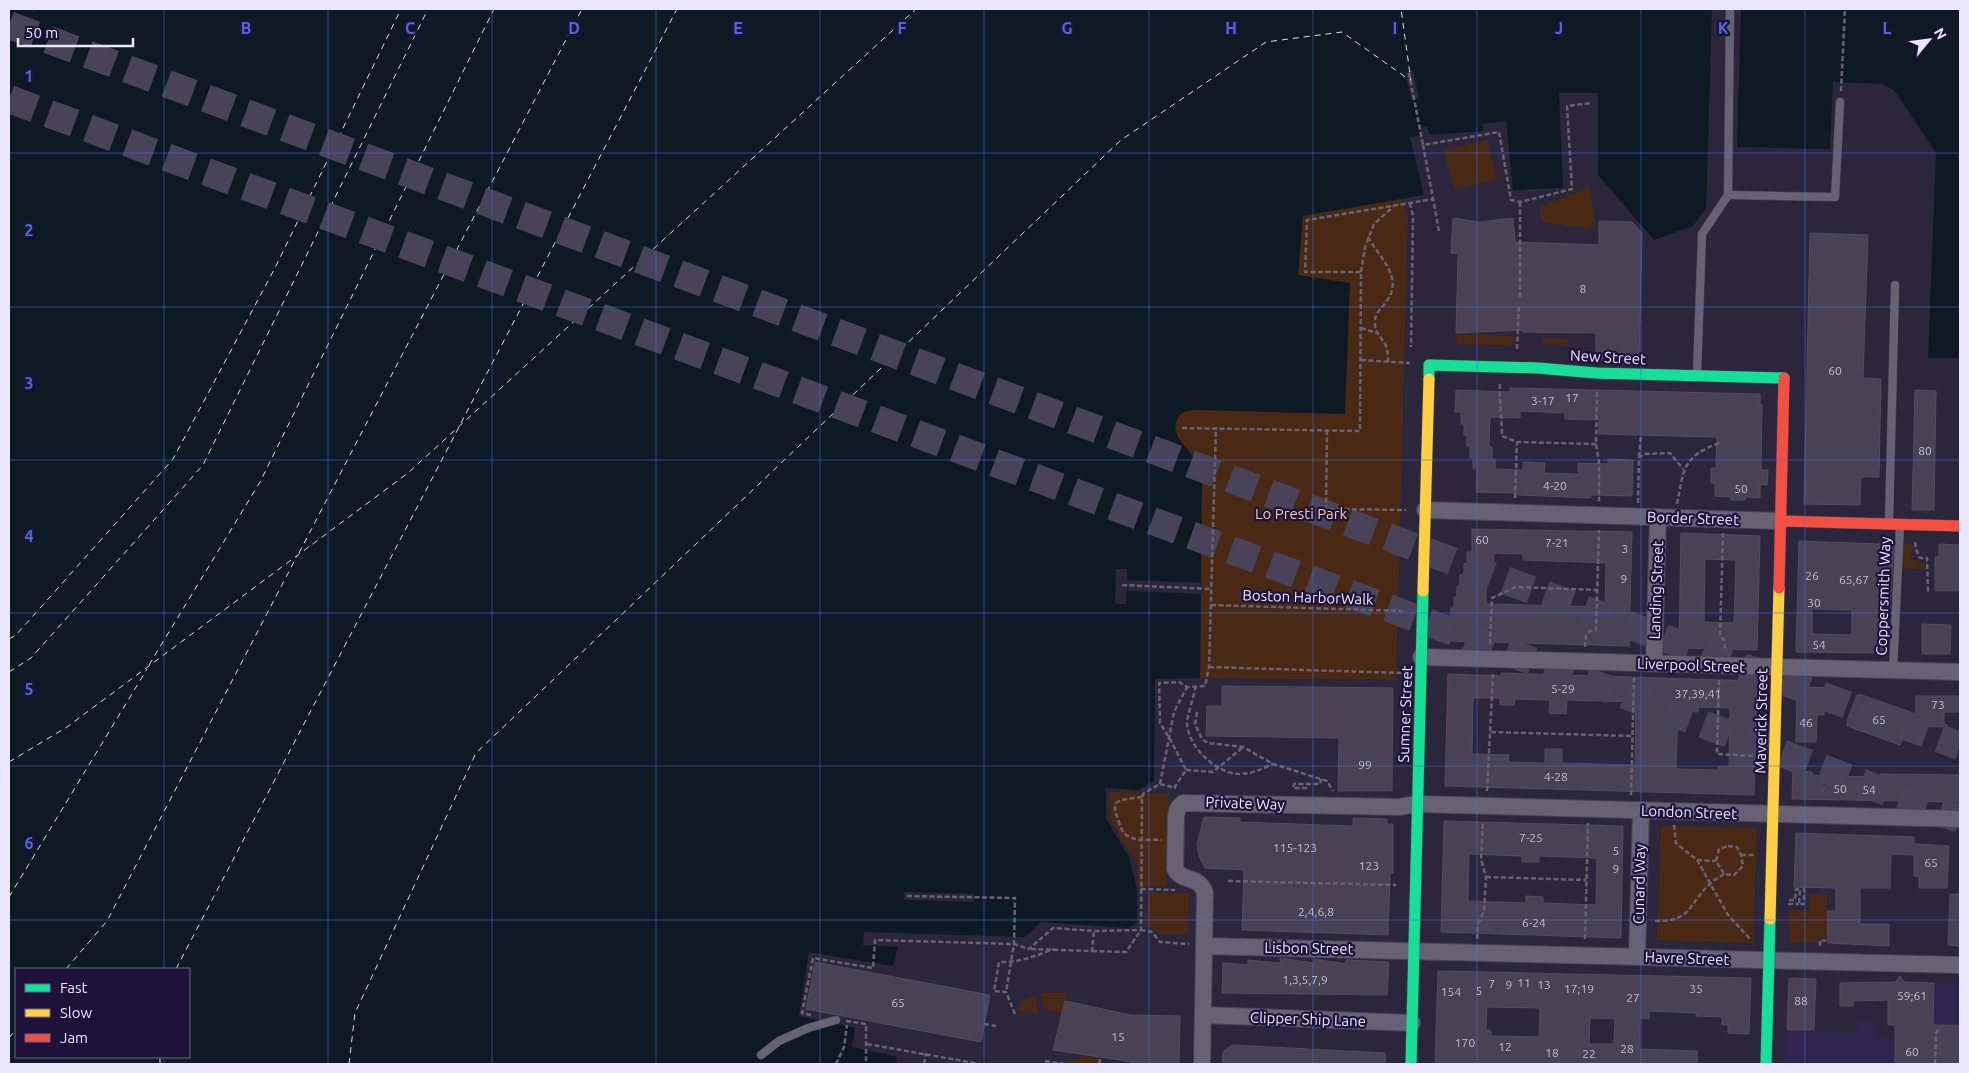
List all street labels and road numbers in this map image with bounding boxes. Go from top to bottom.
street label: New Street [1570,347,1646,367]
street label: Border Street [1647,508,1739,528]
street label: Coppersmith Way [1872,536,1894,656]
street label: Landing Street [1646,540,1666,640]
street label: Boston HarborWalk [1242,586,1374,608]
street label: Liverpool Street [1637,655,1745,675]
street label: Sumner Street [1395,665,1415,763]
street label: Maverick Street [1752,668,1770,774]
street label: Private Way [1205,793,1285,813]
street label: London Street [1641,802,1738,822]
street label: Cunard Way [1630,844,1648,924]
street label: Lisbon Street [1264,939,1354,957]
street label: Havre Street [1644,948,1730,968]
street label: Clipper Ship Lane [1250,1008,1366,1030]

